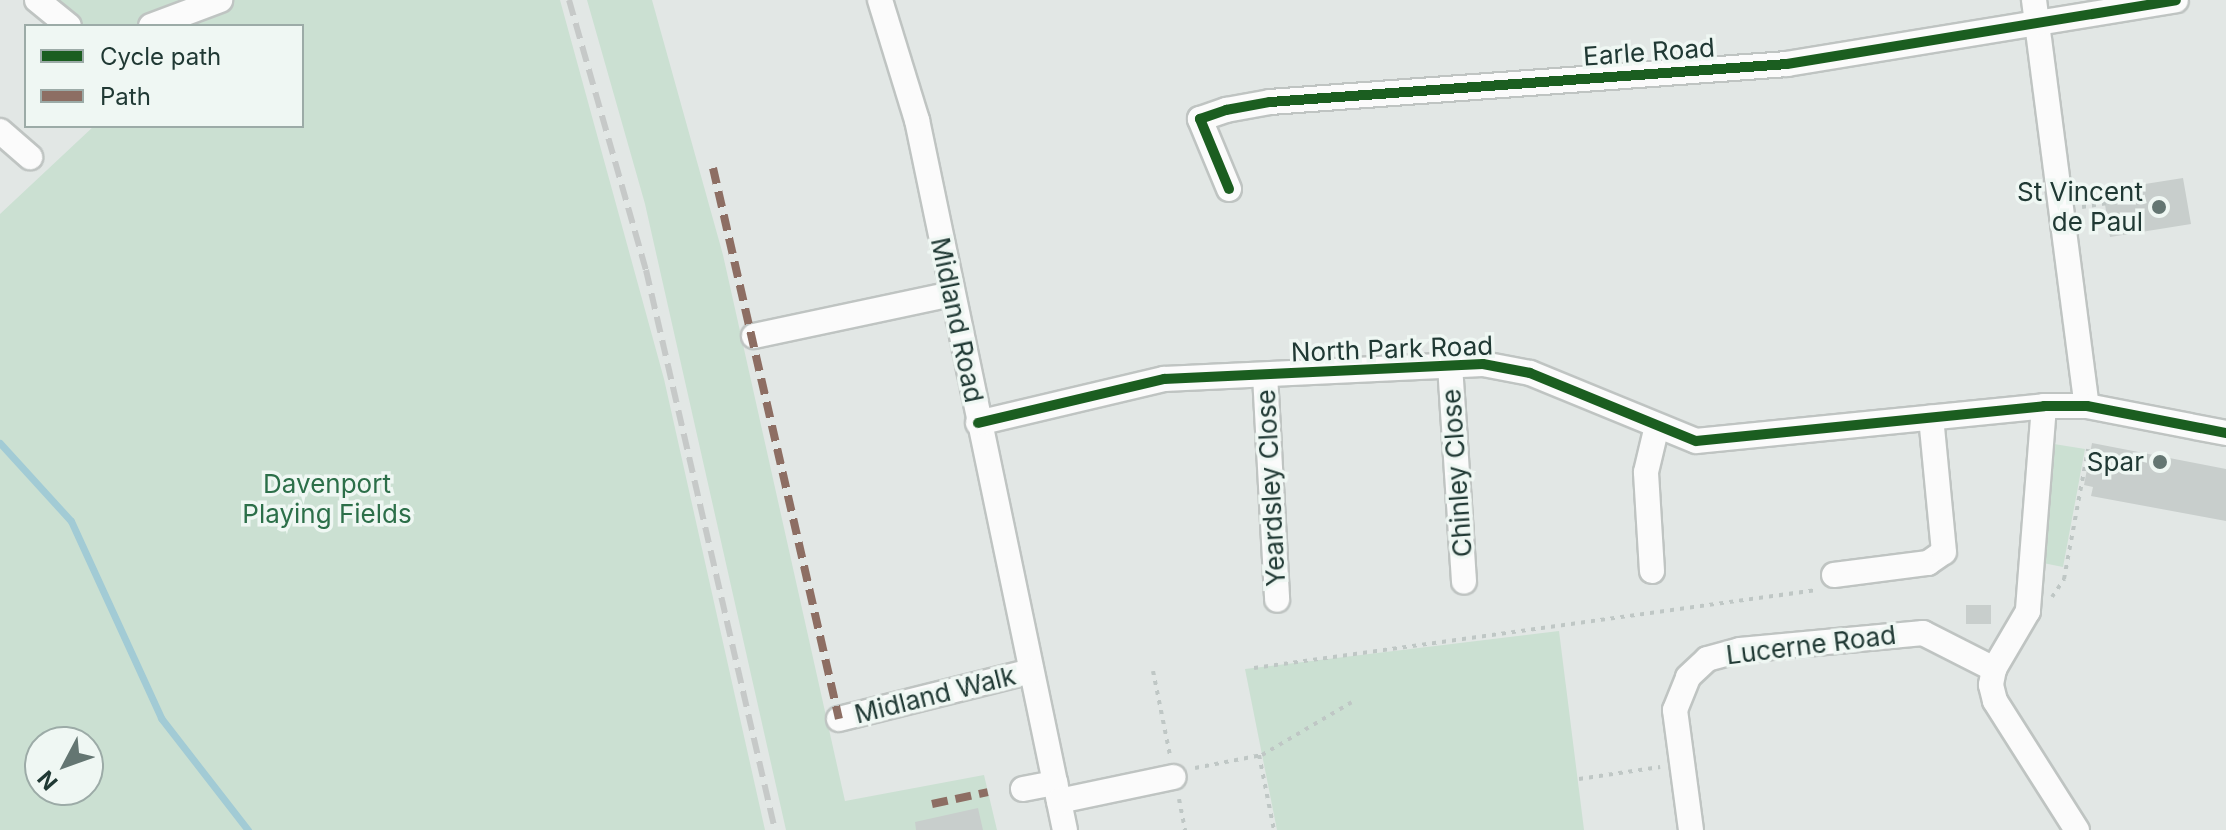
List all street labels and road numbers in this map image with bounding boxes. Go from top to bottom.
street label: Earle Road [1582,32,1716,72]
street label: Midland Road [924,235,990,405]
street label: North Park Road [1290,330,1494,368]
street label: Chinley Close [1436,388,1478,558]
street label: Yeardsley Close [1250,389,1292,587]
street label: Lucerne Road [1724,619,1898,671]
street label: Midland Walk [851,660,1019,730]

